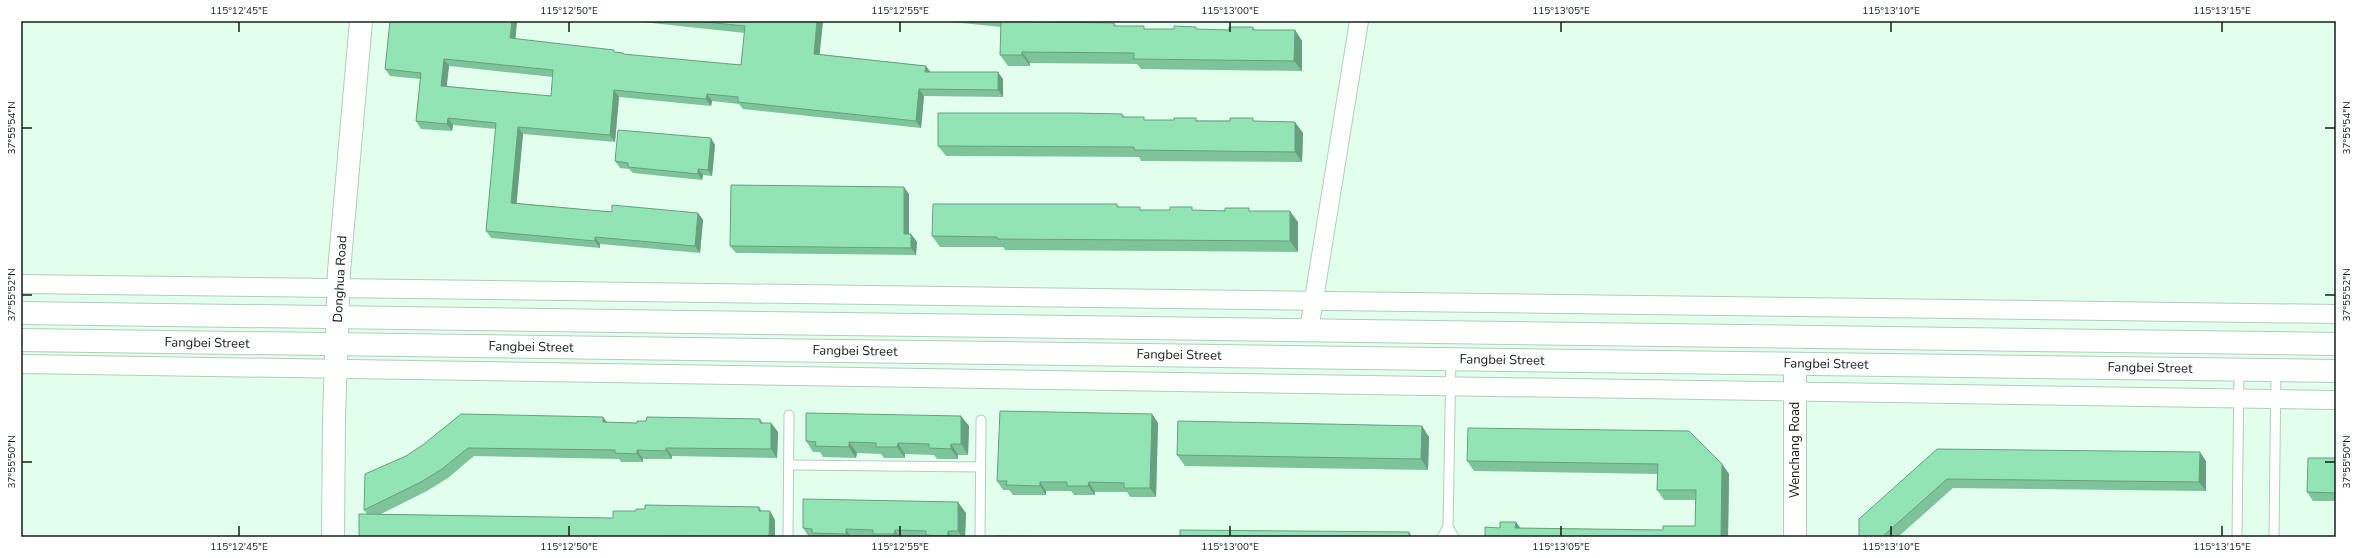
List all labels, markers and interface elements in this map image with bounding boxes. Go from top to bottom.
text: 115°12'45"E [210,4,268,18]
text: 115°12'50"E [540,4,598,18]
text: 115°12'55"E [871,4,929,18]
text: 115°13'00"E [1201,4,1259,18]
text: 115°13'05"E [1532,4,1590,18]
text: 115°13'10"E [1862,4,1920,18]
text: 115°13'15"E [2193,4,2251,18]
text: 37°55'54"N [5,101,19,155]
text: 37°55'54"N [2340,101,2354,155]
street label: Donghua Road [329,235,351,323]
text: 37°55'52"N [5,268,19,322]
text: 37°55'52"N [2340,268,2354,322]
street label: Fangbei Street [164,333,250,353]
street label: Fangbei Street [488,337,574,357]
street label: Fangbei Street [812,341,898,361]
street label: Fangbei Street [1136,345,1222,365]
street label: Fangbei Street [1459,350,1545,370]
street label: Fangbei Street [1783,354,1869,374]
street label: Fangbei Street [2107,358,2193,378]
street label: Wenchang Road [1786,402,1804,498]
text: 37°55'50"N [5,435,19,489]
text: 37°55'50"N [2340,435,2354,489]
text: 115°12'45"E [210,540,268,554]
text: 115°12'50"E [540,540,598,554]
text: 115°12'55"E [871,540,929,554]
text: 115°13'00"E [1201,540,1259,554]
text: 115°13'05"E [1532,540,1590,554]
text: 115°13'10"E [1862,540,1920,554]
text: 115°13'15"E [2193,540,2251,554]

